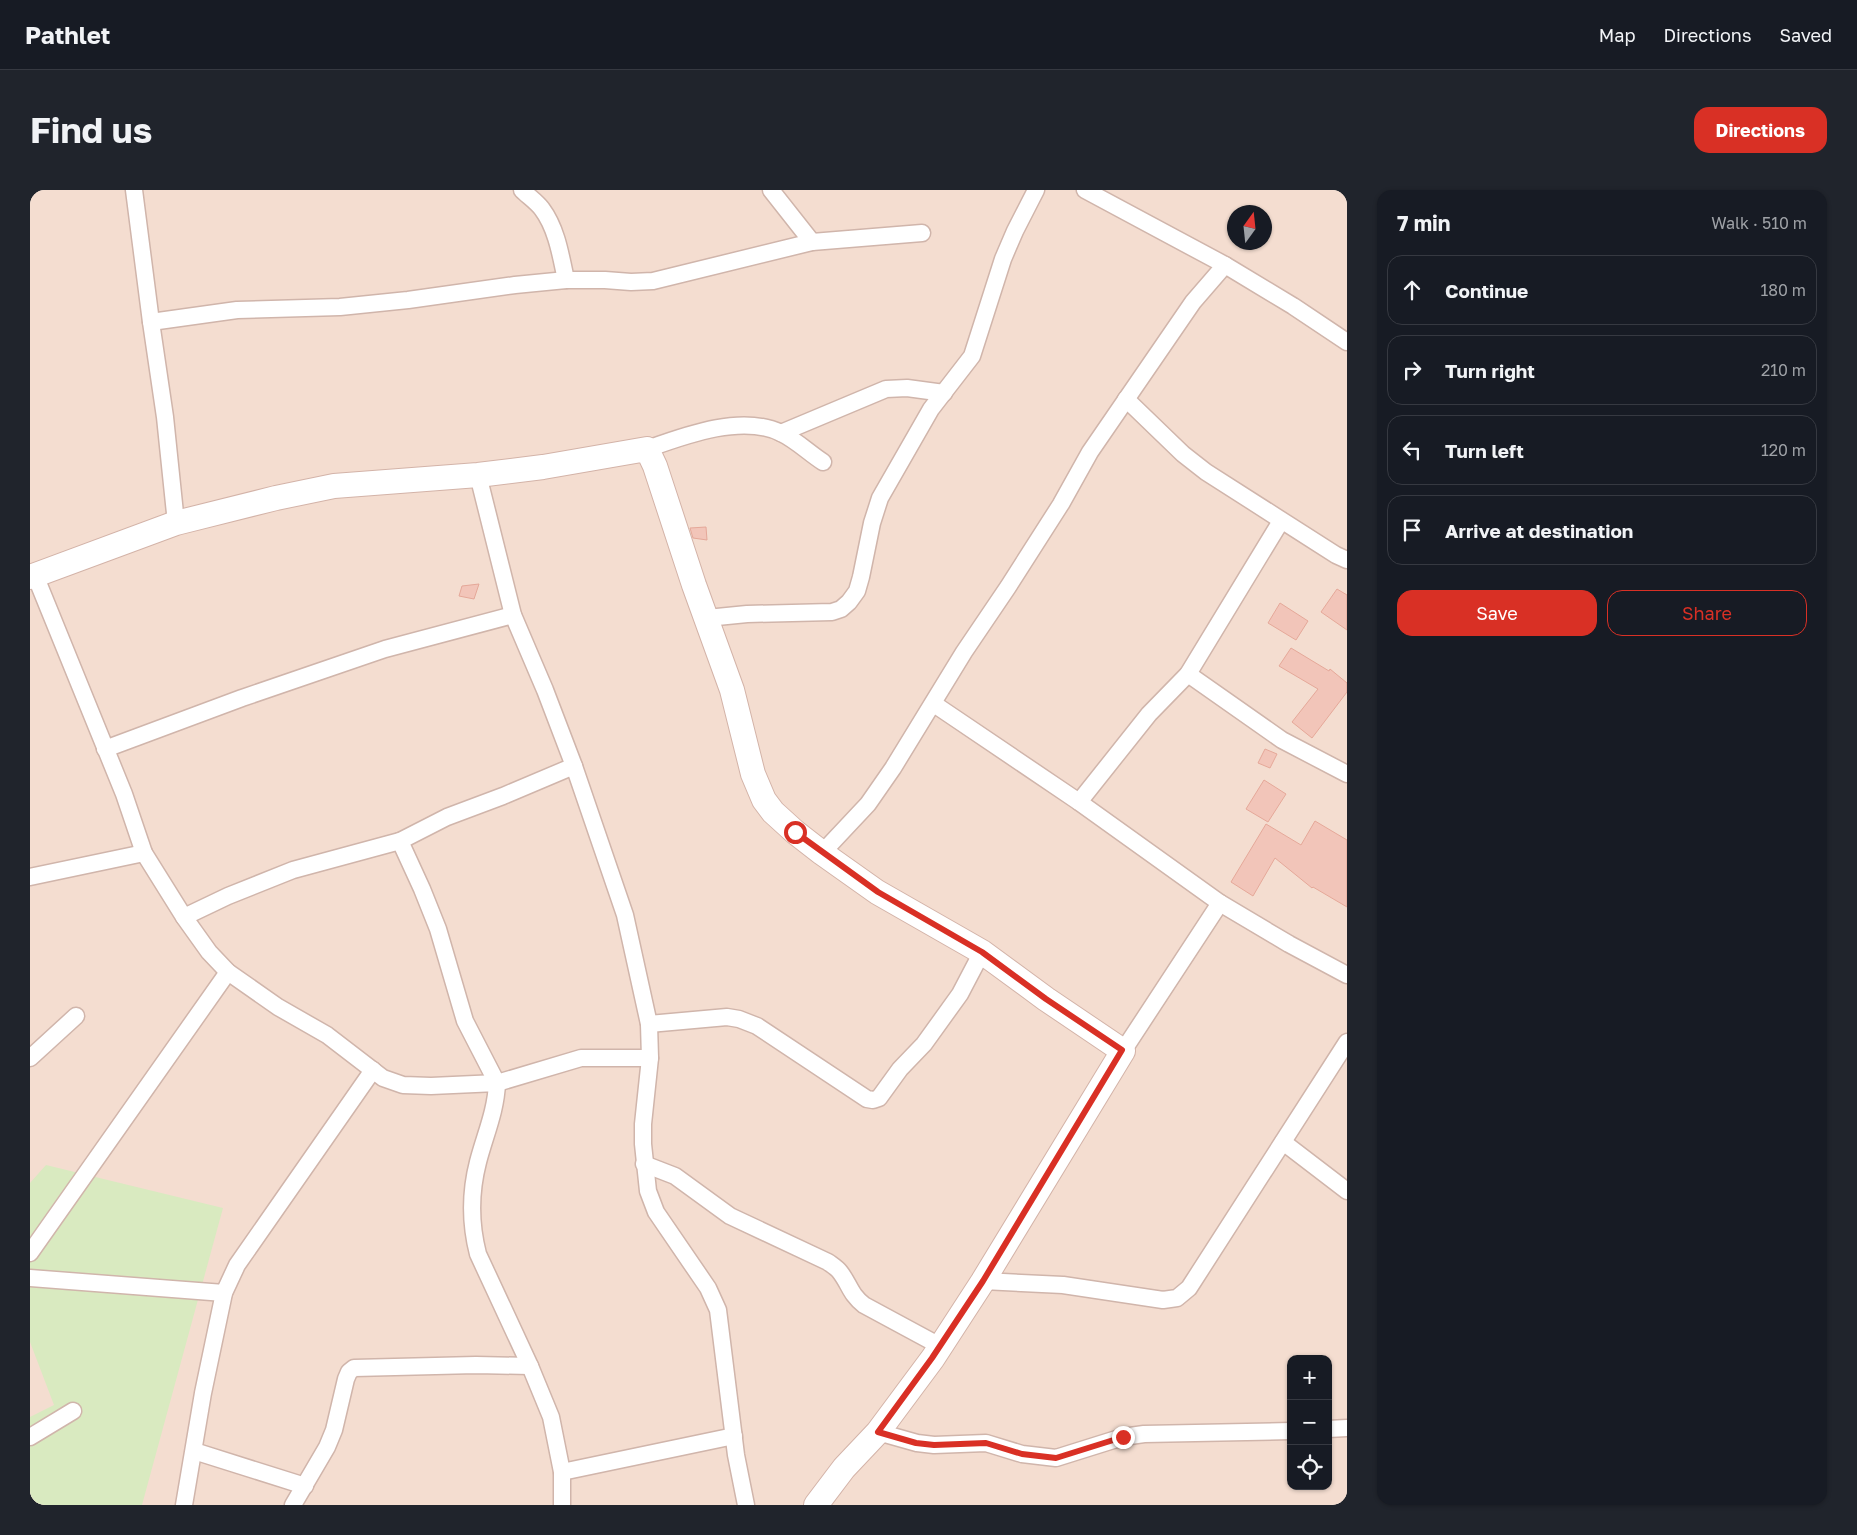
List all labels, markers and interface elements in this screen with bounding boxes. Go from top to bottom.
text: Pathlet [25,20,110,49]
text: Map [1599,24,1635,46]
text: Directions [1663,24,1751,46]
text: Saved [1779,24,1832,46]
button: Directions [1694,107,1827,153]
text: Find us [30,109,152,151]
north arrow [1227,205,1272,250]
text: 7 min [1397,210,1451,236]
text: Walk · 510 m [1711,213,1807,233]
icon: ahead [1398,276,1426,304]
text: Continue [1445,279,1528,302]
text: 180 m [1760,280,1806,300]
icon: right [1398,356,1426,384]
text: Turn right [1445,359,1535,382]
text: 210 m [1761,360,1806,380]
icon: left [1398,436,1426,464]
text: Turn left [1445,439,1524,462]
text: 120 m [1761,440,1806,460]
icon: arrive [1398,516,1426,544]
text: Arrive at destination [1445,519,1633,542]
button: Save [1397,590,1597,636]
button: Share [1607,590,1807,636]
route start [784,821,807,844]
map controls [1287,1355,1332,1490]
button: + [1287,1355,1332,1400]
button: − [1287,1400,1332,1445]
route end [1112,1426,1135,1449]
button: locate [1287,1445,1332,1490]

